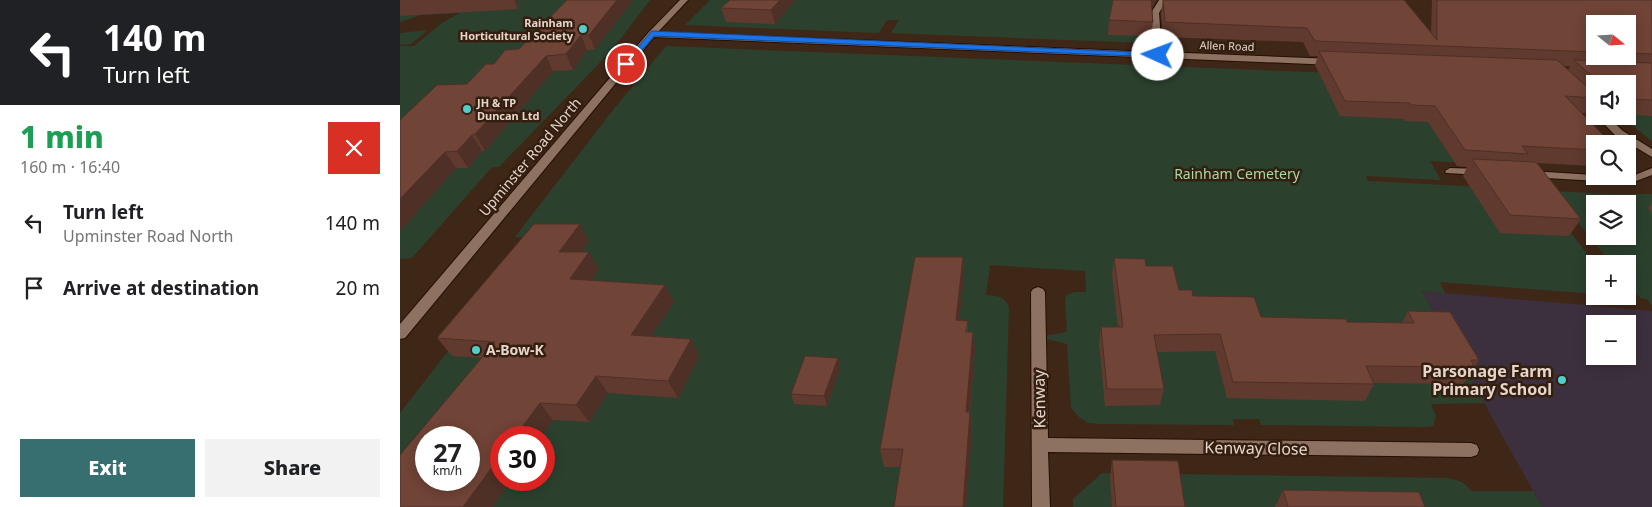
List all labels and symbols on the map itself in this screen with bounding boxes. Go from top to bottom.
place label: Rainham Horticultural Society [460,15,574,43]
north arrow [1586,15,1636,65]
marker: Rainham Horticultural Society [577,23,589,35]
position arrow [1131,28,1183,80]
street label: Allen Road [1199,37,1255,54]
pin [605,43,647,85]
street label: Upminster Road North [474,93,585,220]
place label: JH & TP Duncan Ltd [476,95,540,123]
marker: JH & TP Duncan Ltd [461,103,473,115]
park label: Rainham Cemetery [1174,164,1301,183]
place label: A-Bow-K [486,340,544,359]
marker: A-Bow-K [470,344,482,356]
place label: Parsonage Farm Primary School [1422,360,1552,400]
street label: Kenway [1027,369,1051,428]
marker: Parsonage Farm Primary School [1556,374,1568,386]
speed limit sign: 30 [490,426,555,491]
street label: Kenway Close [1204,436,1308,460]

